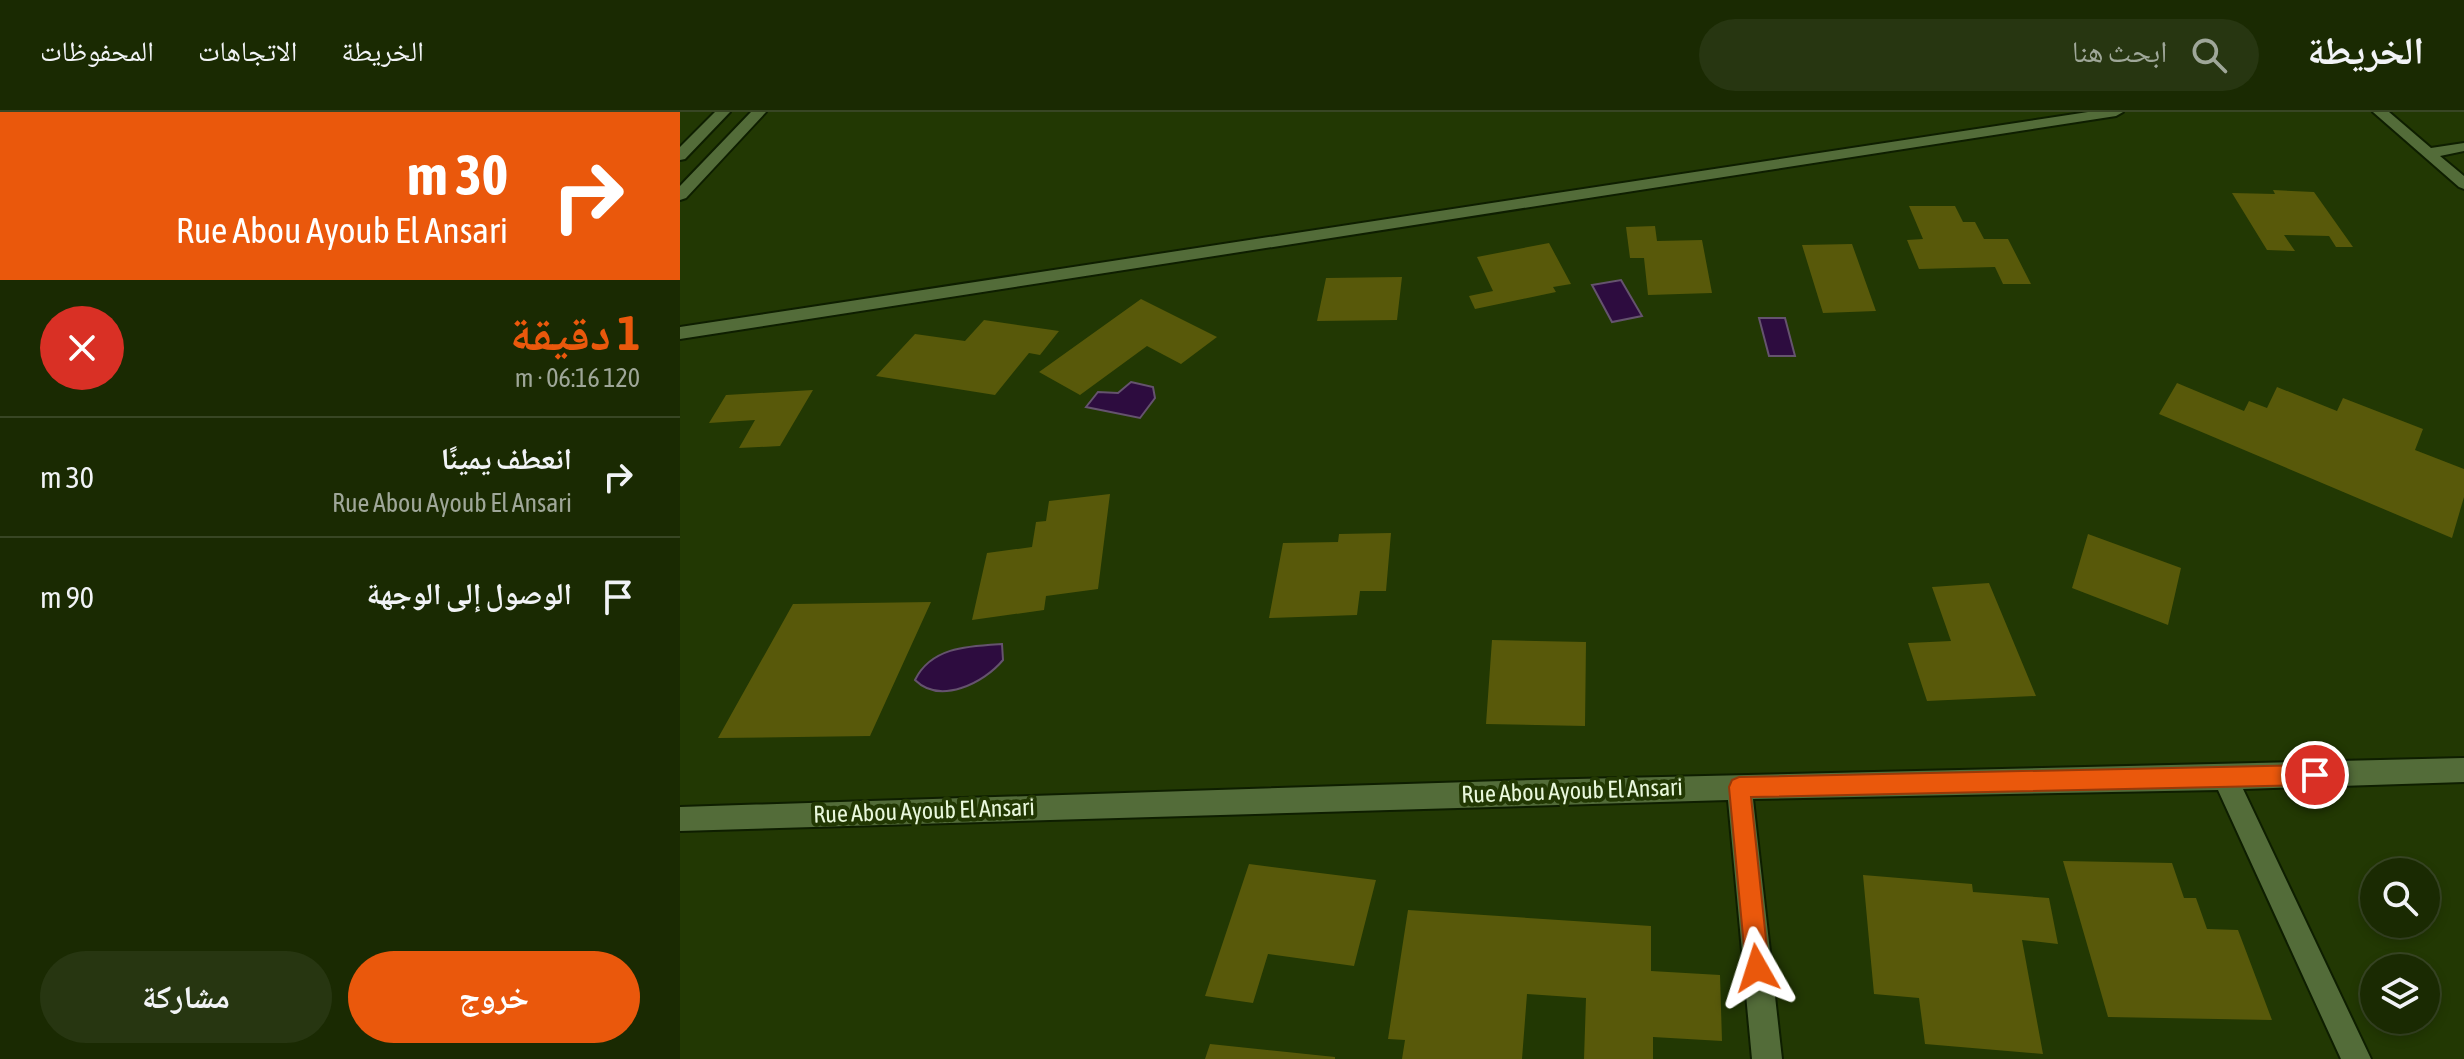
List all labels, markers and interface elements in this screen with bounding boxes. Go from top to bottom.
search box [1699,19,2259,91]
text: الخريطة [2307,29,2424,72]
icon: search [2187,33,2231,77]
text: ابحث هنا [2072,34,2167,68]
text: المحفوظات [40,35,154,67]
text: الاتجاهات [198,35,297,67]
text: الخريطة [341,35,424,67]
text: 30 m [407,143,508,207]
icon: right [536,144,640,248]
text: Rue Abou Ayoub El Ansari [176,209,508,251]
text: 1 دقيقة [510,305,640,360]
button: close [40,306,124,390]
text: 120 m · 06:16 [515,363,640,393]
text: انعطف يمينًا [441,441,572,475]
icon: right [596,455,640,499]
text: 30 m [40,460,94,494]
text: Rue Abou Ayoub El Ansari [332,488,572,518]
icon: arrive [596,575,640,619]
text: الوصول إلى الوجهة [367,576,572,610]
text: 90 m [40,580,94,614]
pin [2281,741,2349,809]
icon: arrive [2293,753,2337,797]
street label: Rue Abou Ayoub El Ansari [1461,773,1683,808]
street label: Rue Abou Ayoub El Ansari [813,793,1035,828]
map controls [2360,858,2440,1034]
button: search [2360,858,2440,938]
position arrow [1715,926,1799,1010]
button: مشاركة [40,951,332,1043]
button: خروج [348,951,640,1043]
button: layers [2360,954,2440,1034]

